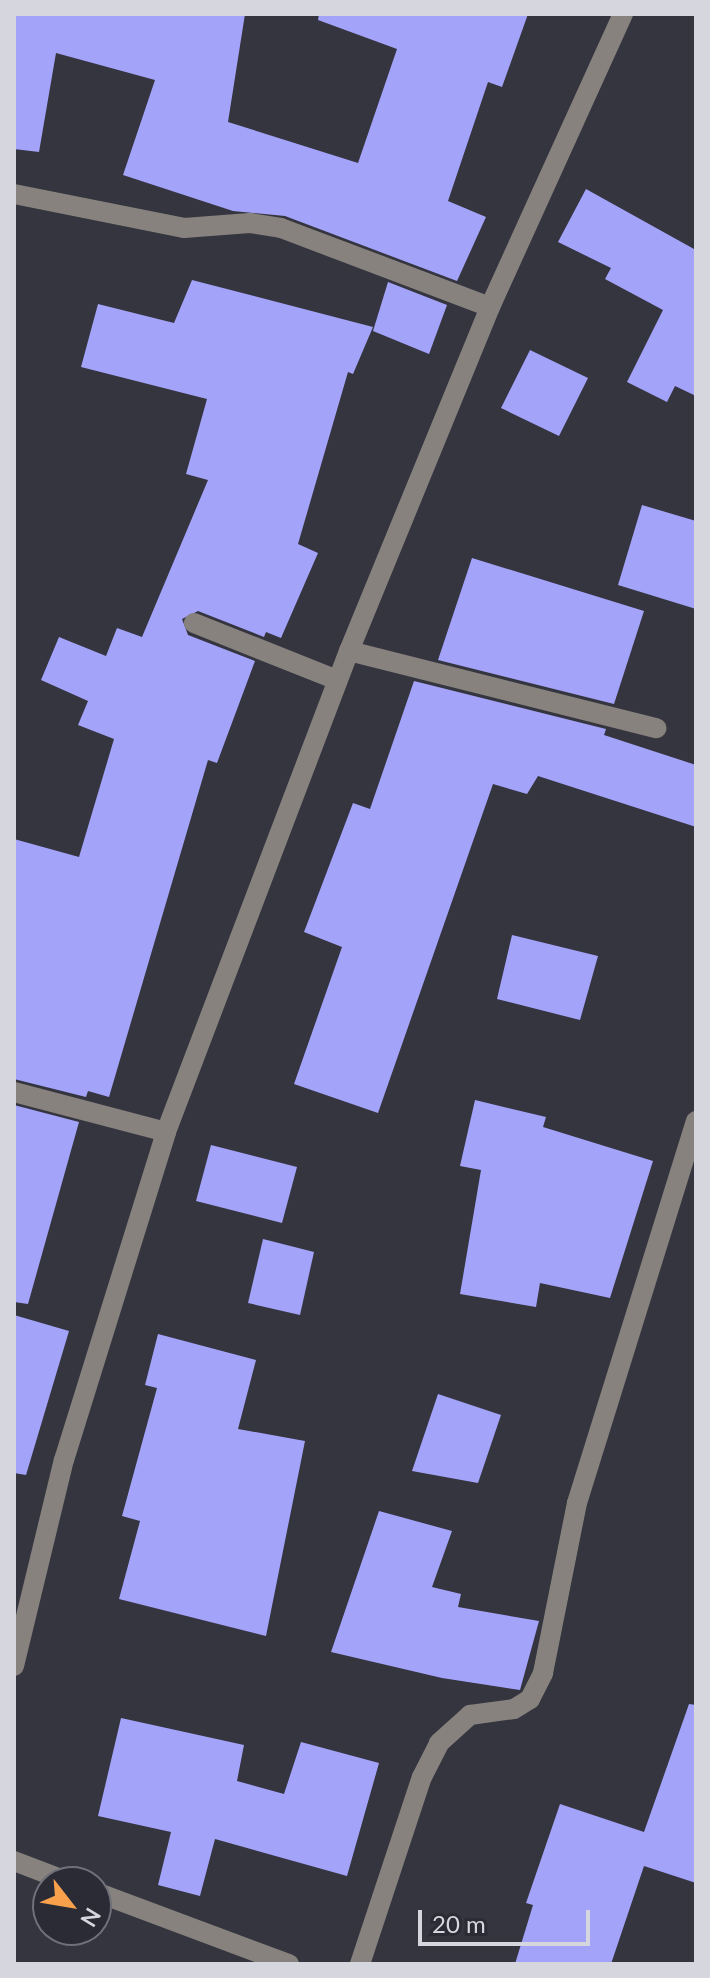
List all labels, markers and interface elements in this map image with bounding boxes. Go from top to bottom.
north arrow [32,1866,112,1946]
scale bar [422,1894,594,1944]
text: N [75,1903,107,1932]
text: 20 m [432,1909,486,1938]

